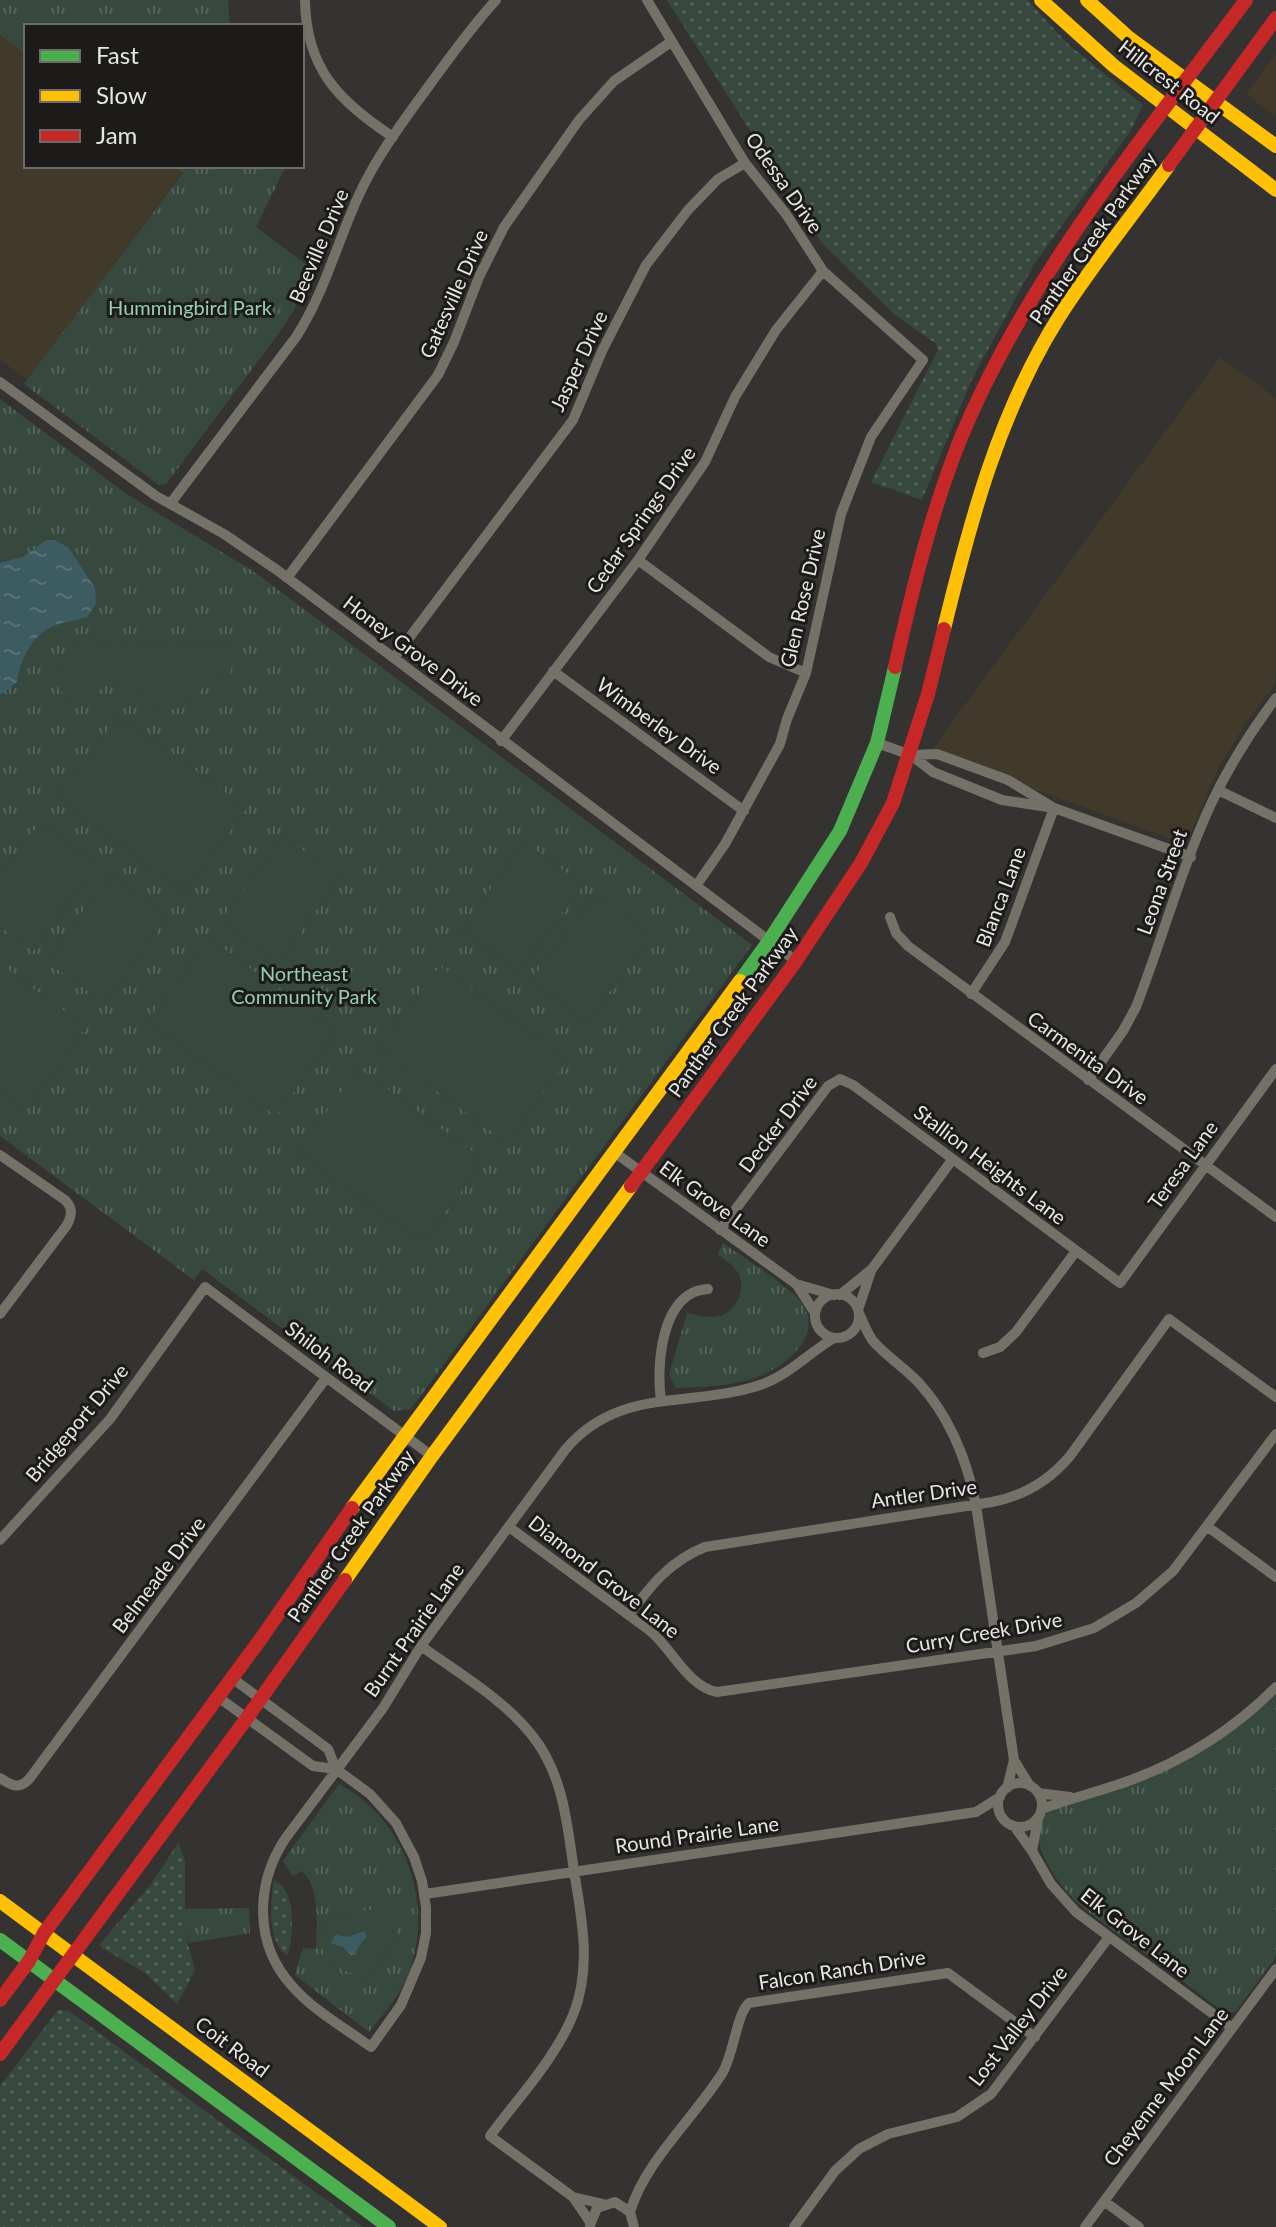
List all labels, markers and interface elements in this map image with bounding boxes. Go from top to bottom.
legend [24,24,304,168]
street label: Hillcrest Road [1114,34,1225,128]
text: Fast [96,40,139,69]
text: Slow [96,80,147,109]
text: Jam [96,120,137,149]
street label: Odessa Drive [741,127,828,238]
street label: Panther Creek Parkway [1024,146,1161,328]
street label: Beeville Drive [283,185,353,306]
street label: Gatesville Drive [414,225,492,362]
park label: Hummingbird Park [108,295,273,319]
street label: Jasper Drive [544,307,612,415]
street label: Cedar Springs Drive [581,441,700,597]
street label: Glen Rose Drive [774,526,830,669]
street label: Honey Grove Drive [339,590,488,710]
street label: Wimberley Drive [592,672,727,779]
street label: Leona Street [1131,826,1191,938]
street label: Blanca Lane [970,843,1030,950]
street label: Panther Creek Parkway [662,921,802,1101]
park label: Northeast Community Park [231,961,378,1008]
street label: Carmenita Drive [1024,1005,1154,1109]
street label: Decker Drive [733,1070,821,1177]
street label: Stallion Heights Lane [910,1099,1071,1229]
street label: Teresa Lane [1142,1116,1222,1213]
street label: Elk Grove Lane [655,1155,776,1252]
street label: Shiloh Road [281,1316,378,1397]
street label: Bridgeport Drive [20,1358,133,1486]
street label: Panther Creek Parkway [282,1444,419,1626]
street label: Antler Drive [869,1474,978,1512]
street label: Diamond Grove Lane [524,1510,685,1643]
street label: Belmeade Drive [107,1511,210,1637]
street label: Burnt Prairie Lane [358,1558,468,1701]
street label: Curry Creek Drive [904,1606,1064,1658]
street label: Round Prairie Lane [613,1811,780,1857]
street label: Elk Grove Lane [1076,1882,1195,1982]
street label: Falcon Ranch Drive [757,1944,927,1994]
street label: Lost Valley Drive [963,1961,1071,2090]
street label: Cheyenne Moon Lane [1098,2002,1233,2171]
street label: Coit Road [191,2011,274,2082]

